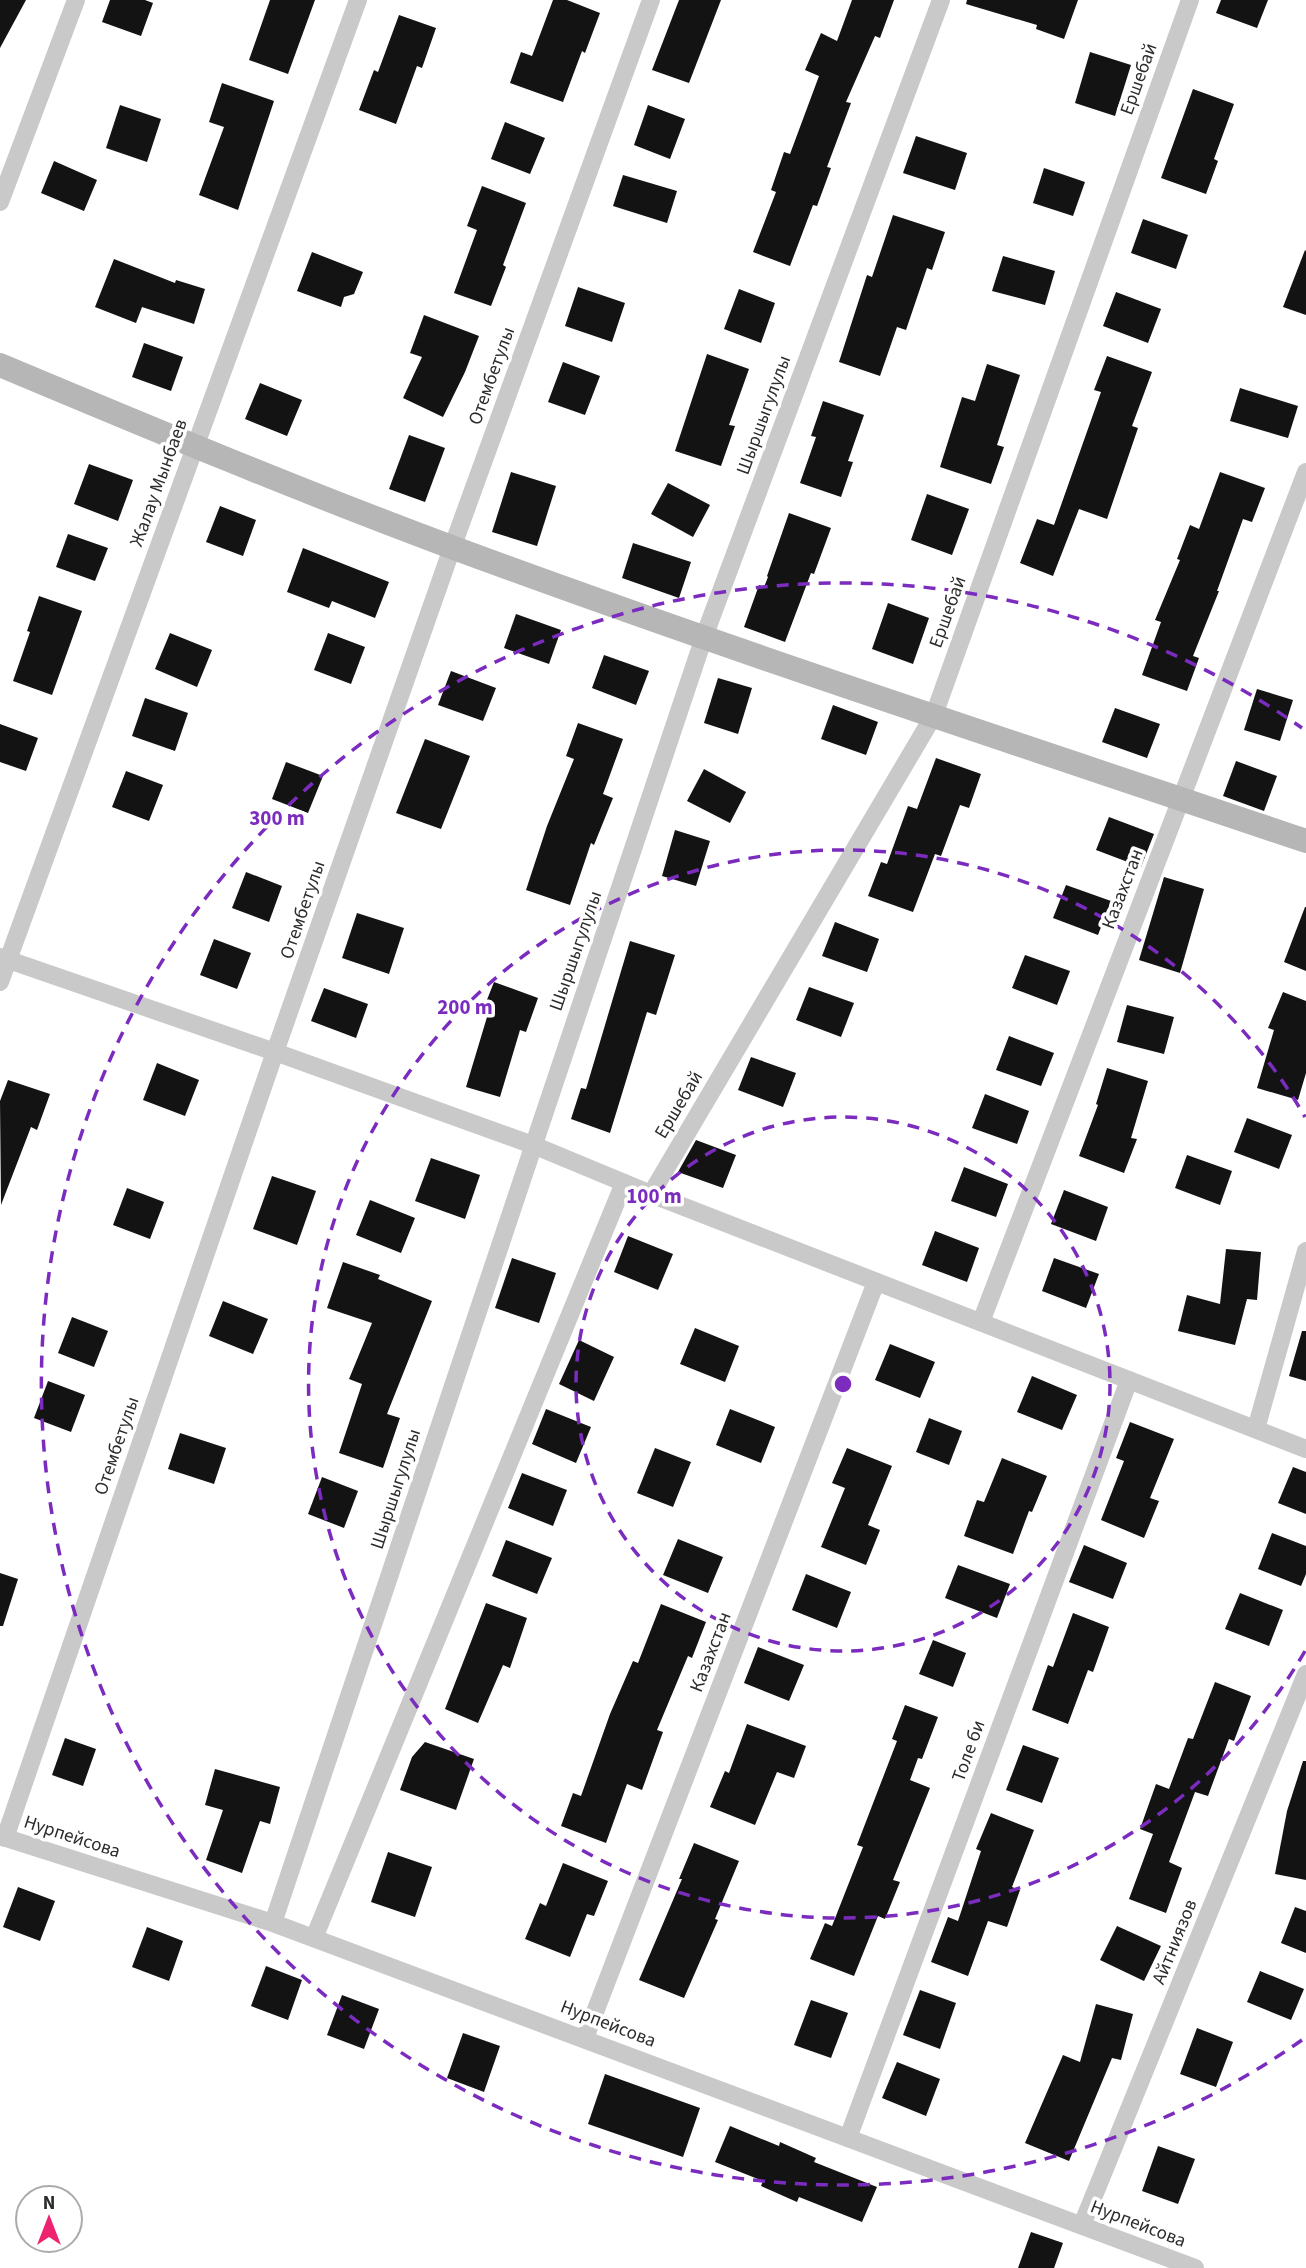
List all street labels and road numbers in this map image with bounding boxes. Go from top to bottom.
street label: Ершебай [1114,39,1164,119]
street label: Отембетулы [462,323,522,429]
street label: Шыршыгулулы [730,352,798,478]
street label: Жалау Мынбаев [123,416,195,550]
street label: Ершебай [923,572,973,652]
street label: Казахстан [1095,845,1151,933]
street label: Отембетулы [274,857,332,963]
street label: Шыршыгулулы [543,887,609,1015]
street label: Ершебай [648,1066,710,1144]
street label: Отембетулы [88,1393,146,1499]
street label: Шыршыгулулы [364,1425,428,1553]
street label: Казахстан [683,1608,739,1696]
street label: Толе би [945,1716,993,1786]
street label: Нурпейсова [20,1809,124,1865]
street label: Айтниязов [1146,1895,1204,1989]
street label: Нурпейсова [556,1993,660,2055]
street label: Нурпейсова [1086,2193,1190,2255]

